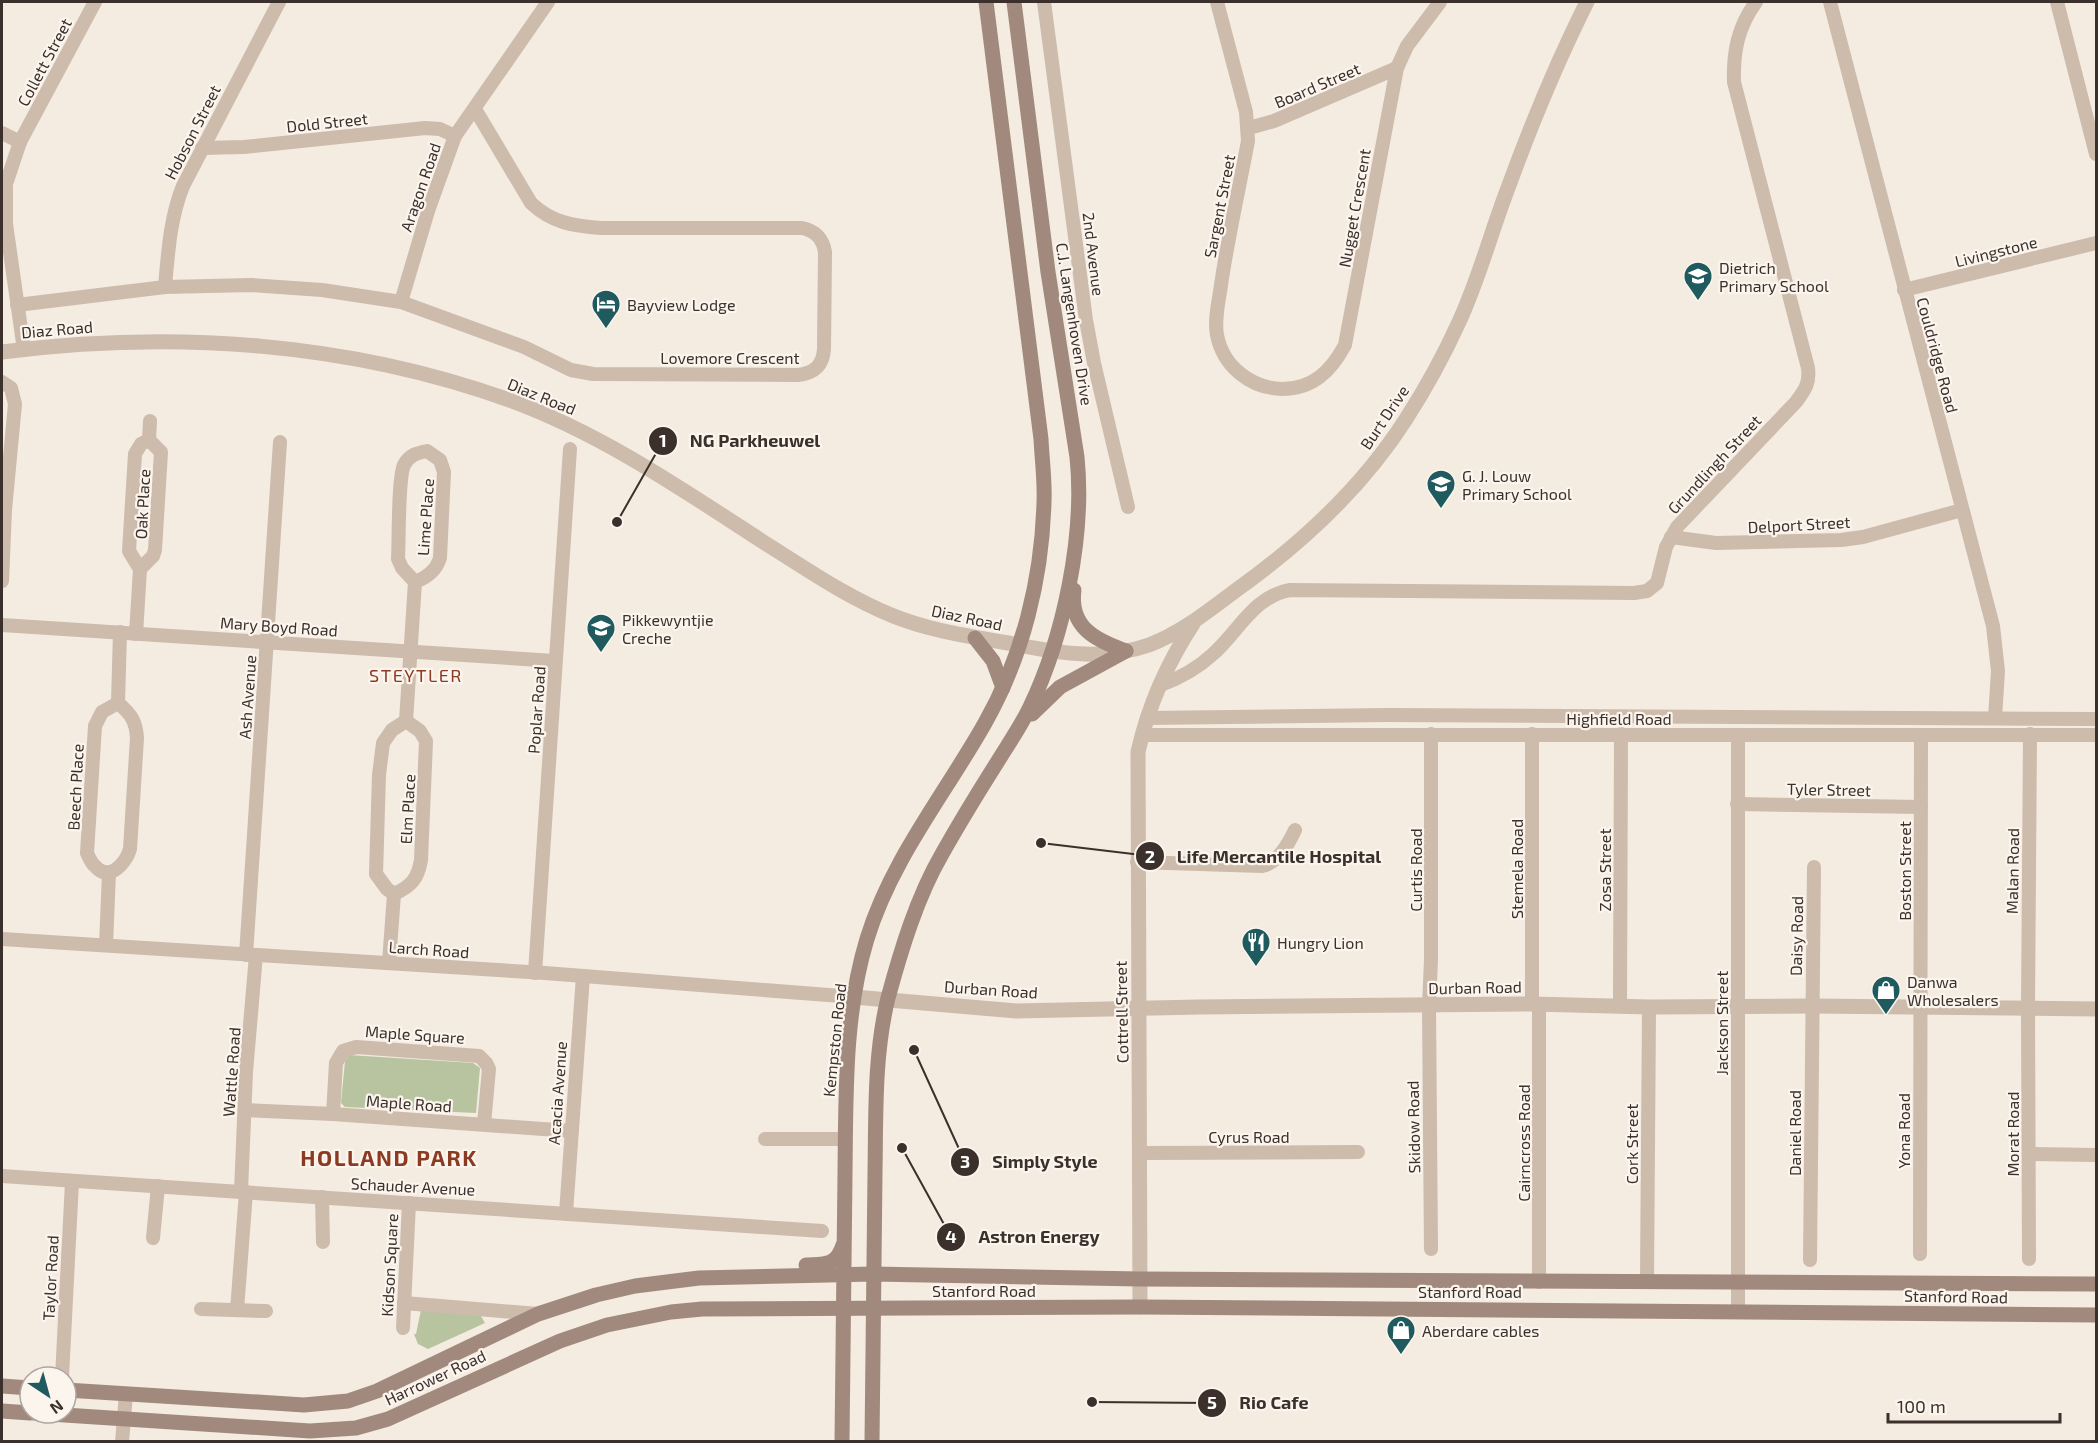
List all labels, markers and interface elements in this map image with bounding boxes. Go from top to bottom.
street label: Collett Street [13,15,75,109]
street label: Board Street [1271,58,1363,112]
street label: Hobson Street [160,82,224,182]
street label: Dold Street [285,108,369,136]
street label: Aragon Road [396,140,444,234]
street label: Nugget Crescent [1334,147,1374,269]
street label: Sargent Street [1200,153,1238,259]
street label: 2nd Avenue [1079,211,1109,297]
street label: Livingstone [1953,232,2039,270]
street label: C.J. Langenhoven Drive [1053,241,1097,407]
place label: Dietrich Primary School [1719,258,1829,295]
school or university icon: Dietrich Primary School [1682,260,1714,302]
hotel icon: Bayview Lodge [590,288,622,330]
place label: Bayview Lodge [627,295,736,314]
street label: Couldridge Road [1913,295,1963,415]
street label: Diaz Road [20,316,94,342]
street label: Lovemore Crescent [660,348,800,367]
street label: Diaz Road [505,374,579,418]
street label: Burt Drive [1356,381,1412,453]
street label: Grundlingh Street [1663,411,1765,517]
callout: NG Parkheuwel [648,423,832,459]
text: 1 [659,429,667,451]
text: NG Parkheuwel [690,429,820,451]
place label: G. J. Louw Primary School [1462,466,1572,503]
street label: Oak Place [131,468,153,540]
school or university icon: G. J. Louw Primary School [1425,468,1457,510]
street label: Lime Place [413,478,437,556]
street label: Delport Street [1747,512,1851,536]
street label: Diaz Road [930,600,1004,634]
place label: Pikkewyntjie Creche [622,610,714,647]
street label: Mary Boyd Road [220,612,338,640]
school or university icon: Pikkewyntjie Creche [585,612,617,654]
street label: Ash Avenue [235,654,259,740]
district label: STEYTLER [369,664,463,686]
street label: Poplar Road [523,666,549,754]
street label: Highfield Road [1566,709,1672,728]
street label: Beech Place [63,743,87,831]
street label: Elm Place [396,773,418,845]
street label: Tyler Street [1787,779,1871,799]
street label: Stemela Road [1507,819,1526,919]
street label: Boston Street [1895,821,1914,921]
street label: Curtis Road [1406,828,1425,912]
street label: Zosa Street [1595,828,1614,912]
street label: Malan Road [2002,828,2022,914]
callout: Life Mercantile Hospital [1135,838,1393,874]
text: 2 [1145,845,1155,867]
text: Life Mercantile Hospital [1177,845,1381,867]
street label: Daisy Road [1786,896,1806,976]
restaurant icon: Hungry Lion [1240,926,1272,968]
place label: Hungry Lion [1277,933,1364,952]
street label: Larch Road [388,937,470,961]
street label: Cottrell Street [1111,961,1131,1063]
street label: Jackson Street [1712,971,1731,1075]
place label: Danwa Wholesalers [1907,972,1999,1009]
shop icon: Danwa Wholesalers [1870,974,1902,1016]
street label: Durban Road [944,976,1038,1002]
street label: Durban Road [1428,977,1522,997]
street label: Kempston Road [819,982,849,1098]
street label: Maple Square [365,1021,465,1047]
street label: Wattle Road [218,1027,244,1117]
street label: Acacia Avenue [544,1040,570,1146]
street label: Skidow Road [1403,1081,1423,1173]
street label: Cairncross Road [1514,1084,1533,1202]
street label: Daniel Road [1785,1090,1804,1176]
street label: Maple Road [366,1091,452,1115]
street label: Morat Road [2003,1092,2022,1176]
street label: Yona Road [1894,1093,1913,1169]
street label: Cork Street [1622,1104,1641,1184]
street label: Cyrus Road [1208,1127,1290,1146]
district label: HOLLAND PARK [300,1144,478,1170]
callout: Simply Style [950,1144,1110,1180]
text: 3 [960,1150,970,1172]
text: Simply Style [992,1150,1098,1172]
street label: Schauder Avenue [350,1173,476,1199]
street label: Kidson Square [377,1213,401,1317]
callout: Astron Energy [936,1219,1111,1255]
text: 4 [945,1225,957,1247]
text: Astron Energy [978,1225,1100,1247]
street label: Taylor Road [38,1235,62,1321]
street label: Stanford Road [932,1281,1036,1300]
street label: Stanford Road [1418,1282,1522,1301]
street label: Stanford Road [1904,1286,2008,1306]
shop icon: Aberdare cables [1385,1314,1417,1356]
place label: Aberdare cables [1422,1321,1539,1340]
street label: Harrower Road [381,1345,489,1409]
north arrow [18,1365,78,1425]
callout: Rio Cafe [1197,1385,1321,1421]
scale bar [1888,1386,2060,1424]
text: 5 [1207,1391,1217,1413]
text: Rio Cafe [1239,1391,1309,1413]
text: 100 m [1897,1395,1946,1417]
text: N [47,1396,67,1419]

